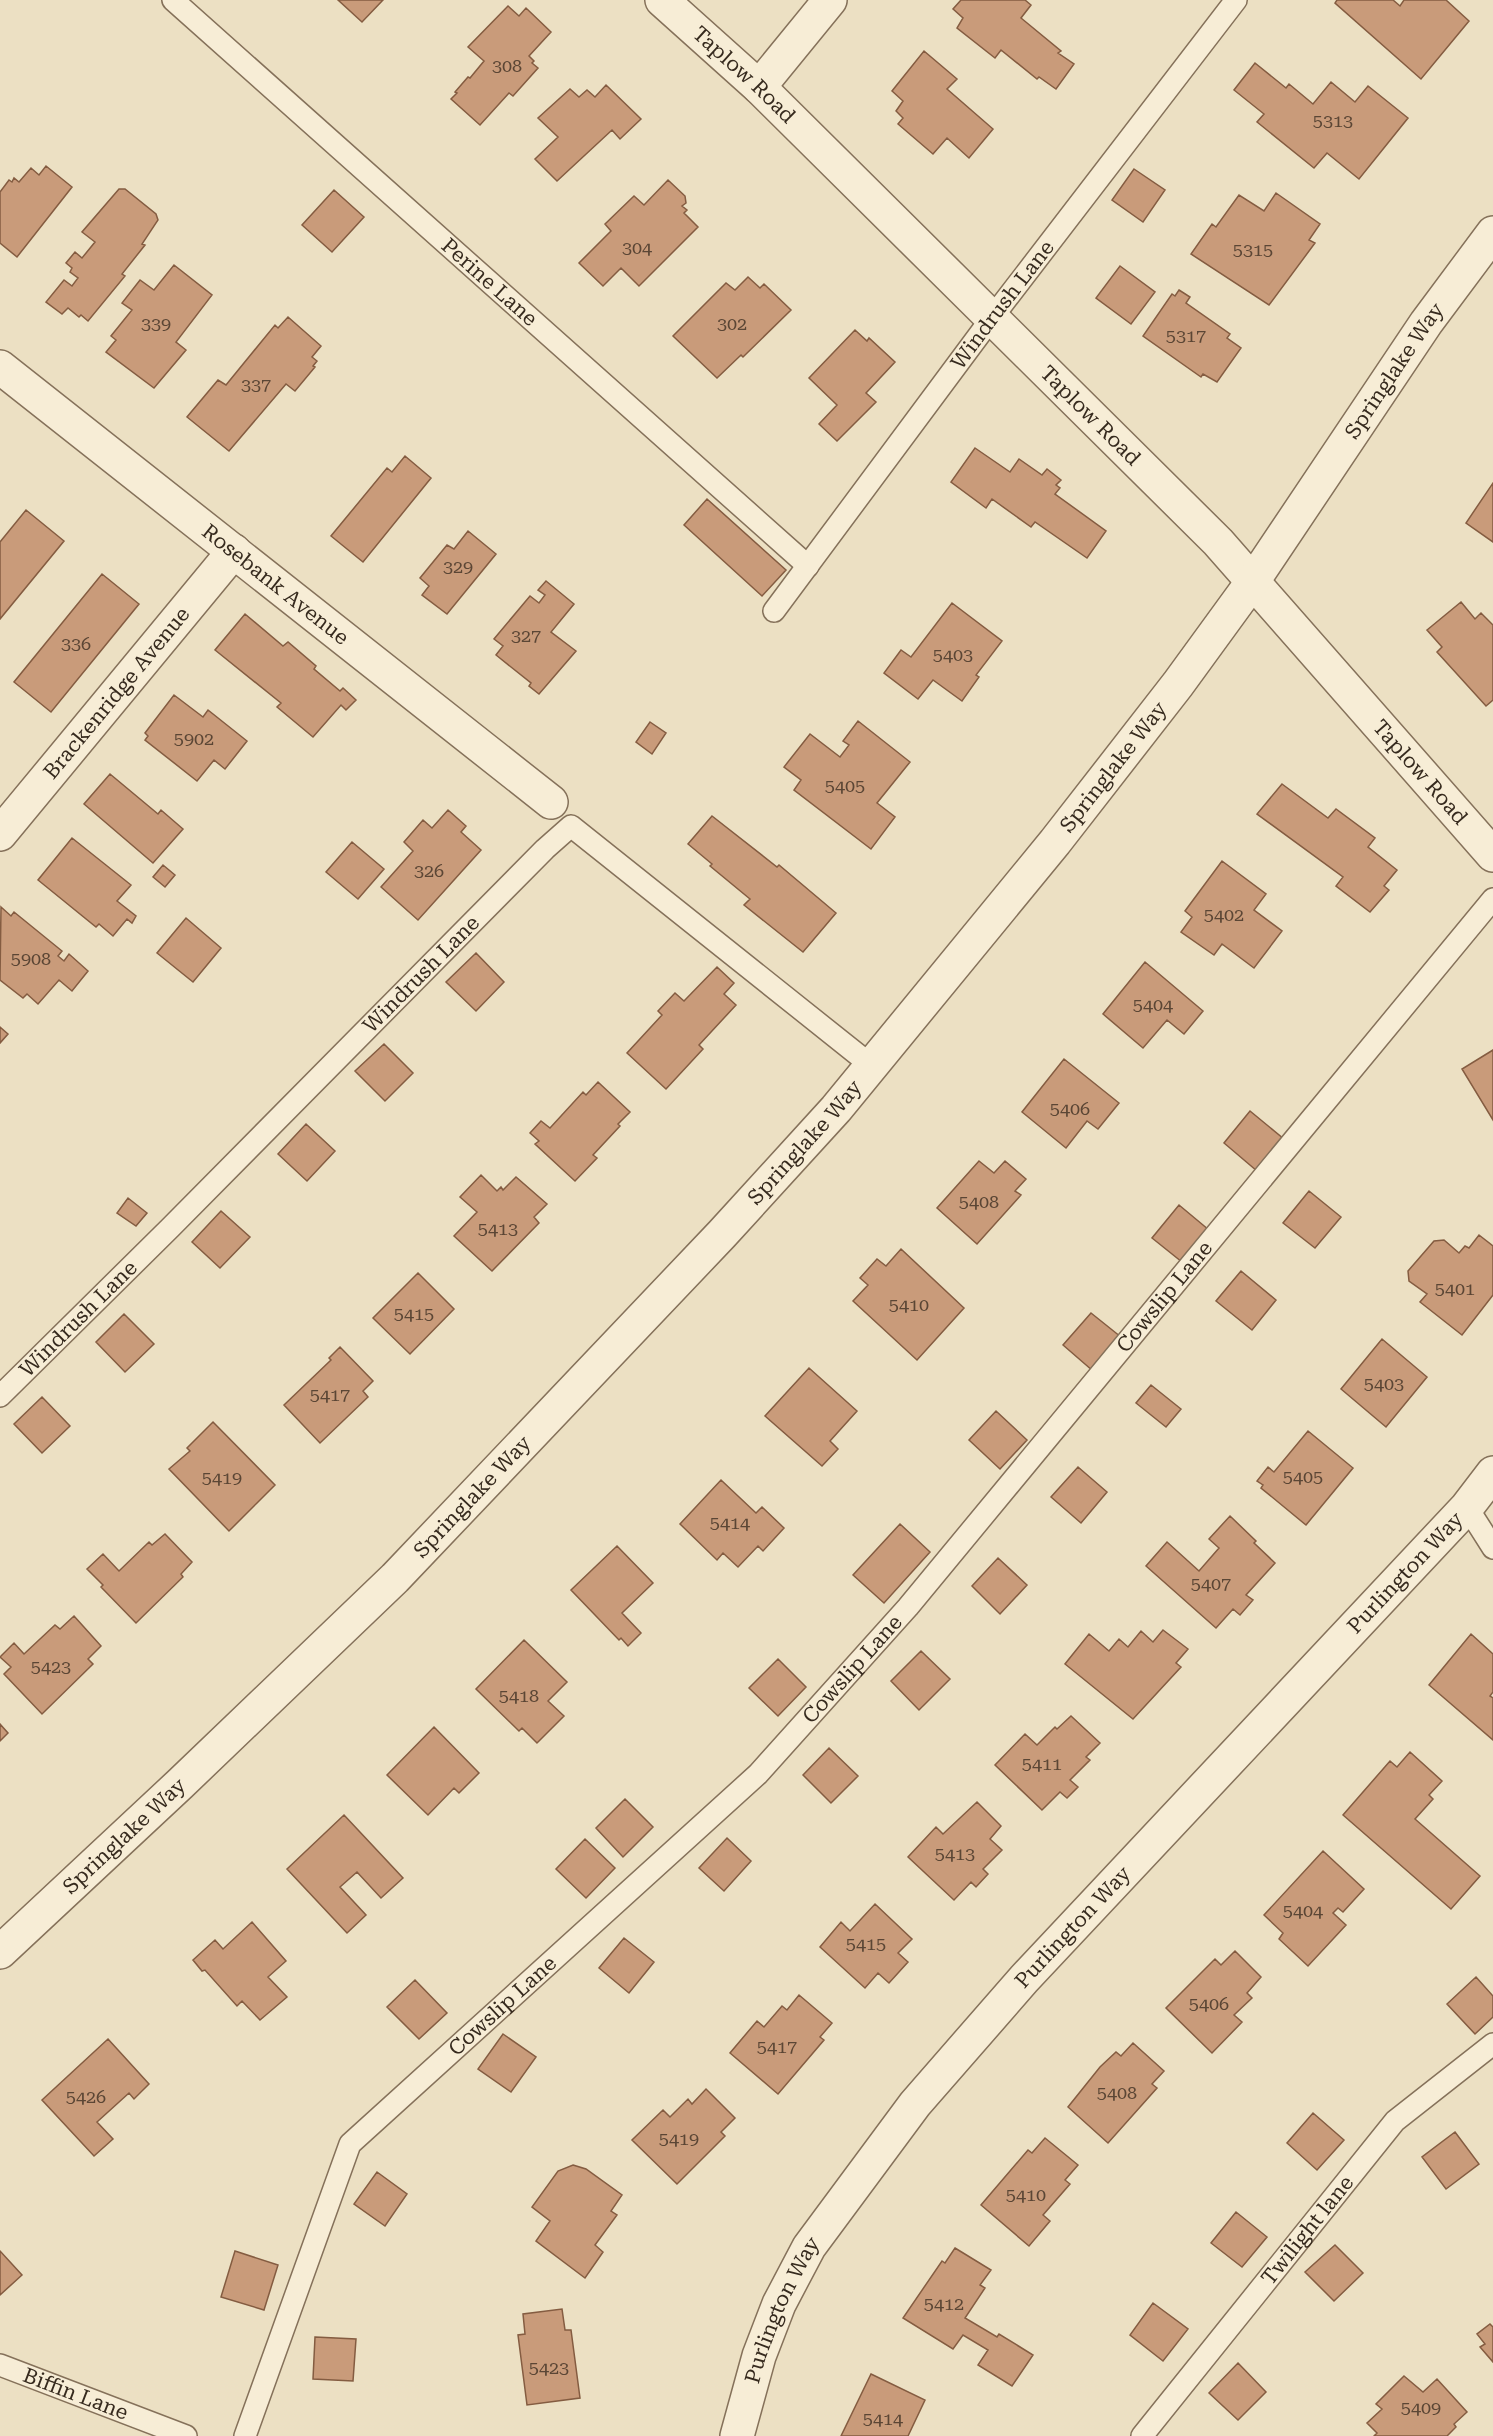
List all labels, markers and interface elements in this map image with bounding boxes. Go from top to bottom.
street label: Taplow Road [688,21,801,128]
house number: 308 [492,55,522,76]
house number: 5313 [1313,110,1353,131]
street label: Perine Lane [437,233,542,331]
street label: Windrush Lane [946,236,1059,374]
house number: 304 [622,237,652,258]
house number: 5315 [1233,239,1273,260]
street label: Springlake Way [1340,298,1449,443]
house number: 339 [141,313,171,334]
house number: 302 [717,313,747,334]
house number: 5317 [1166,325,1206,346]
street label: Taplow Road [1035,361,1146,471]
house number: 337 [241,374,271,395]
street label: Rosebank Avenue [197,519,354,650]
house number: 329 [443,556,473,577]
street label: Brackenridge Avenue [39,602,195,784]
house number: 327 [511,625,541,646]
house number: 336 [61,633,91,654]
house number: 5403 [933,644,973,665]
street label: Springlake Way [1055,697,1172,837]
street label: Taplow Road [1368,715,1473,830]
house number: 5902 [174,728,214,749]
house number: 5405 [825,775,865,796]
house number: 326 [414,860,444,881]
house number: 5402 [1204,904,1244,925]
street label: Windrush Lane [358,911,484,1038]
house number: 5908 [11,948,51,969]
house number: 5404 [1133,994,1173,1015]
street label: Springlake Way [743,1075,867,1210]
house number: 5406 [1050,1098,1090,1119]
house number: 5408 [959,1191,999,1212]
house number: 5413 [478,1218,518,1239]
street label: Cowslip Lane [1111,1236,1217,1357]
street label: Windrush Lane [15,1256,142,1382]
house number: 5401 [1435,1278,1475,1299]
house number: 5410 [889,1294,929,1315]
house number: 5415 [394,1303,434,1324]
house number: 5403 [1364,1373,1404,1394]
house number: 5417 [310,1384,350,1405]
street label: Springlake Way [409,1431,536,1563]
house number: 5405 [1283,1466,1323,1487]
house number: 5419 [202,1467,242,1488]
street label: Purlington Way [1343,1507,1468,1639]
house number: 5414 [710,1512,750,1533]
house number: 5407 [1191,1573,1231,1594]
street label: Cowslip Lane [798,1610,907,1728]
house number: 5423 [31,1656,71,1677]
house number: 5418 [499,1685,539,1706]
house number: 5411 [1022,1753,1062,1774]
street label: Springlake Way [58,1773,191,1899]
house number: 5413 [935,1843,975,1864]
street label: Purlington Way [1010,1861,1136,1993]
house number: 5404 [1283,1900,1323,1921]
house number: 5415 [846,1933,886,1954]
street label: Cowslip Lane [444,1951,561,2061]
house number: 5406 [1189,1993,1229,2014]
house number: 5417 [757,2036,797,2057]
house number: 5408 [1097,2082,1137,2103]
house number: 5426 [66,2086,106,2107]
house number: 5419 [659,2128,699,2149]
street label: Twilight lane [1256,2171,1358,2290]
house number: 5410 [1006,2184,1046,2205]
street label: Purlington Way [740,2232,825,2386]
house number: 5412 [924,2293,964,2314]
house number: 5423 [529,2357,569,2378]
street label: Biffin Lane [20,2363,132,2425]
house number: 5409 [1401,2397,1441,2418]
house number: 5414 [863,2408,903,2429]

